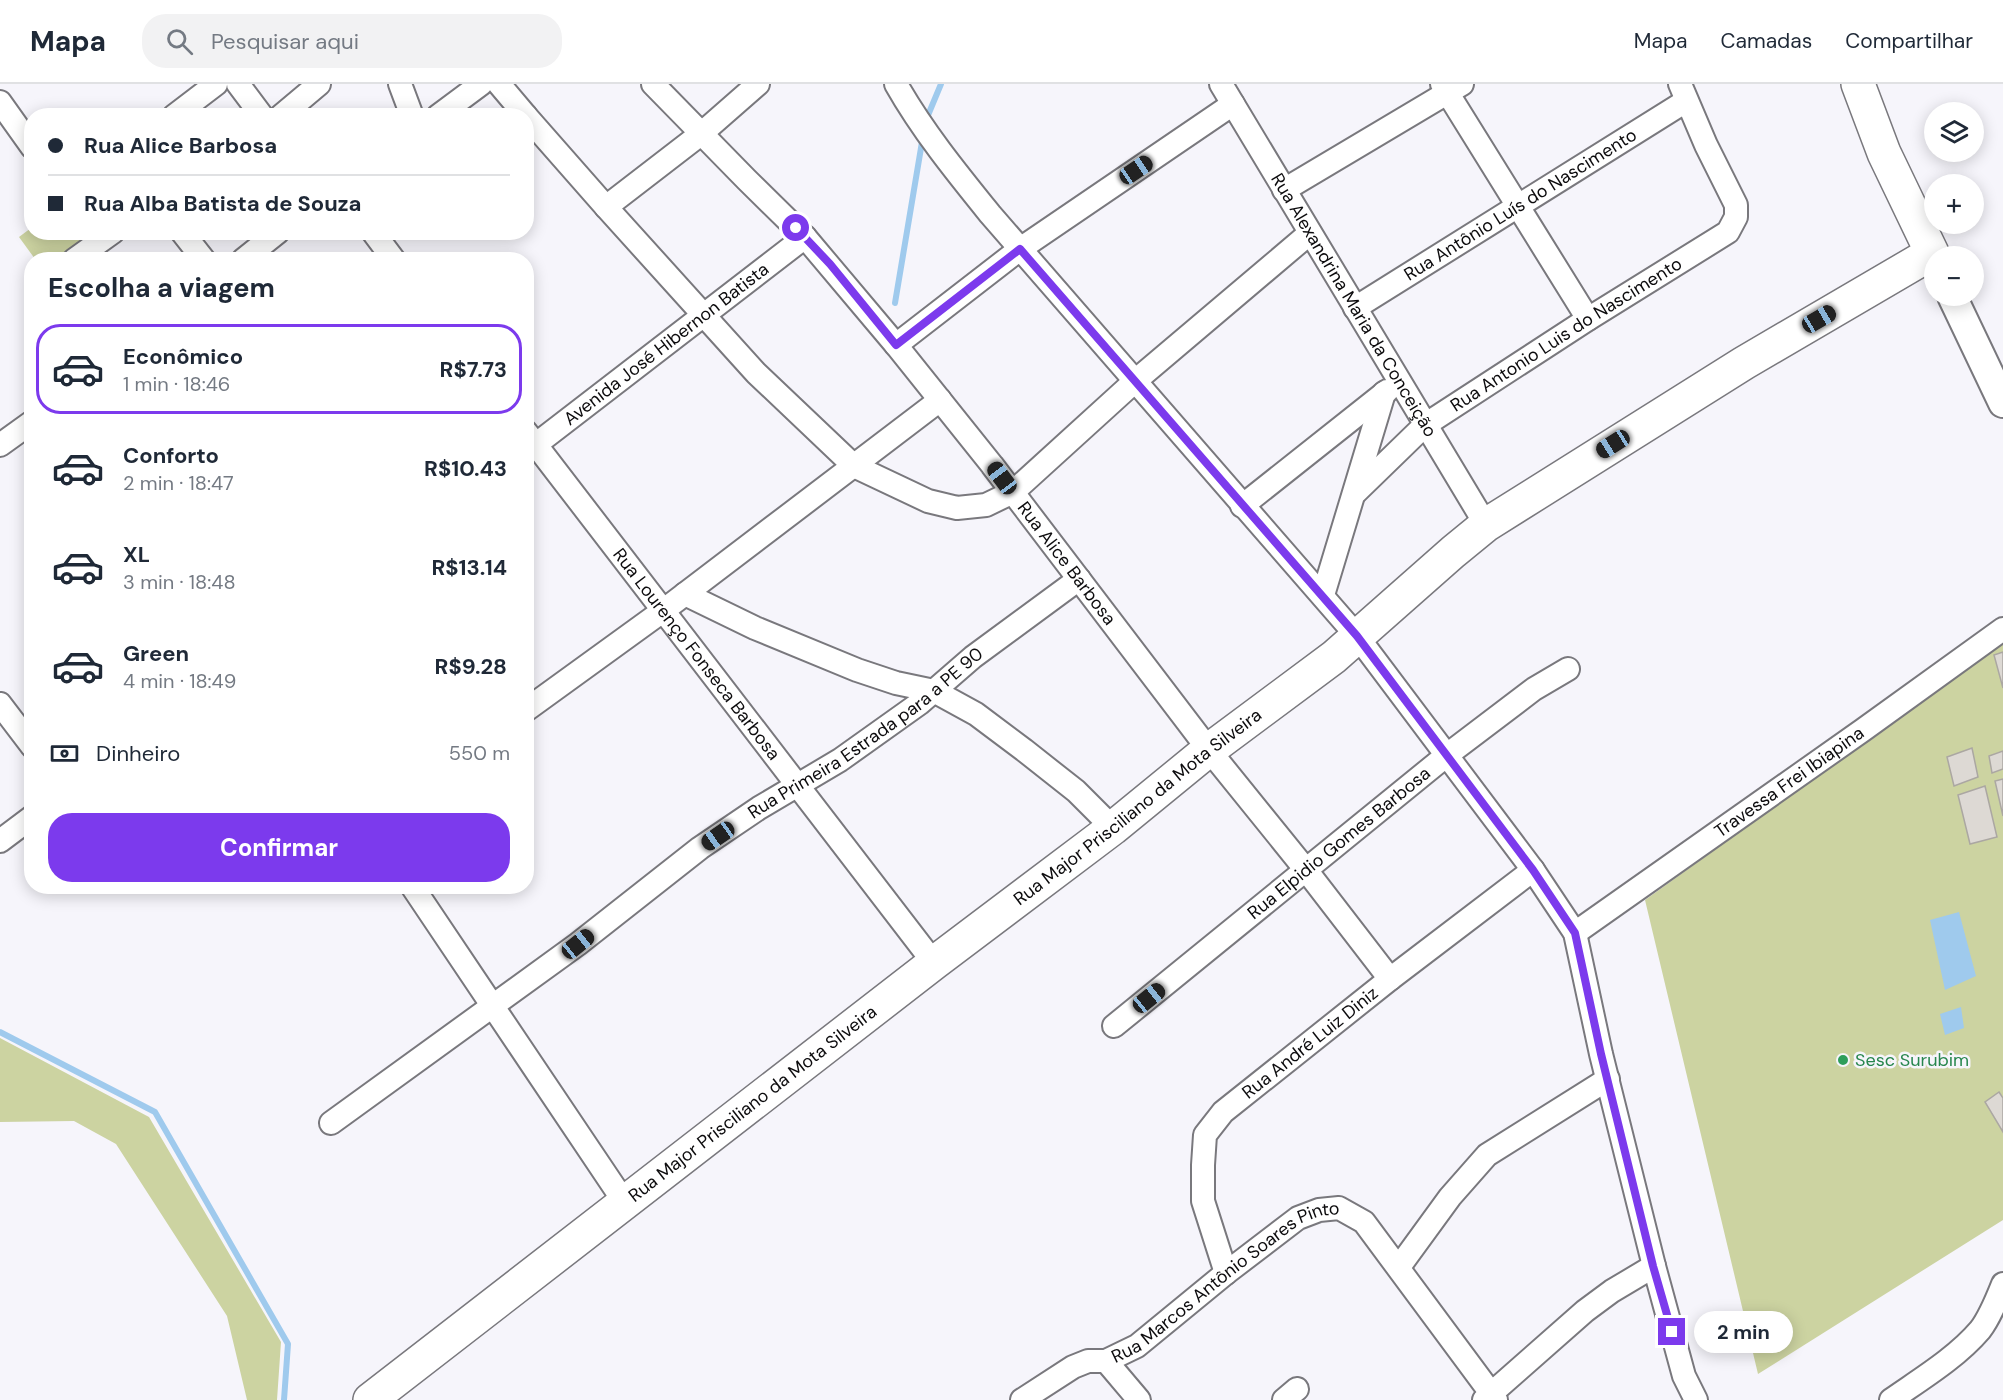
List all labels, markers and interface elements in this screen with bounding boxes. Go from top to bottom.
search box [142,14,562,68]
text: Mapa [30,23,106,60]
icon: search [163,25,196,58]
text: Pesquisar aqui [211,27,359,56]
text: Mapa [1634,27,1687,55]
text: Camadas [1720,27,1812,55]
text: Compartilhar [1845,27,1973,55]
map controls [1924,102,1984,306]
button: layers [1924,102,1984,162]
street label: Rua Antônio Luís do Nascimento [1399,123,1641,286]
text: Rua Alice Barbosa [84,131,277,160]
car [1116,152,1156,188]
street label: Rua Alexandrina Maria da Conceição [1265,169,1442,441]
button: + [1924,174,1984,234]
text: Rua Alba Batista de Souza [84,189,362,218]
route start [782,214,809,241]
button: − [1924,246,1984,306]
street label: Rua Antonio Luis do Nascimento [1446,251,1687,417]
street label: Avenida José Hibernon Batista [559,257,774,431]
text: Escolha a viagem [48,270,275,305]
car [1799,302,1839,336]
icon: car [51,342,105,396]
text: Econômico [123,342,243,371]
text: R$7.73 [440,355,507,384]
text: 1 min · 18:46 [123,371,230,397]
car [1593,427,1633,461]
icon: car [51,441,105,495]
text: Conforto [123,441,219,470]
text: R$10.43 [424,454,507,483]
car [984,458,1020,498]
text: 2 min · 18:47 [123,470,234,496]
street label: Rua Alice Barbosa [1012,496,1122,630]
icon: car [51,540,105,594]
text: XL [123,540,150,569]
street label: Rua Lourenço Fonseca Barbosa [608,543,786,765]
text: R$13.14 [431,553,507,582]
text: 3 min · 18:48 [123,569,236,595]
icon: car [51,639,105,693]
text: Green [123,639,189,668]
street label: Rua Primeira Estrada para a PE 90 [743,642,988,824]
text: R$9.28 [435,652,507,681]
text: 4 min · 18:49 [123,668,236,694]
street label: Rua Major Prisciliano da Mota Silveira [1009,703,1266,911]
street label: Travessa Frei Ibiapina [1710,721,1869,843]
icon: cash [48,737,81,770]
text: Dinheiro [96,739,180,768]
text: 550 m [449,740,510,766]
street label: Rua Elpidio Gomes Barbosa [1242,761,1435,925]
button: Confirmar [48,813,510,882]
car [698,818,738,854]
car [558,926,598,962]
car [1129,980,1169,1016]
street label: Rua André Luiz Diniz [1237,981,1383,1104]
street label: Rua Major Prisciliano da Mota Silveira [623,1000,882,1207]
place label: Sesc Surubim [1855,1048,1969,1072]
marker: Sesc Surubim [1836,1053,1850,1067]
street label: Rua Marcos Antônio Soares Pinto [1107,1196,1340,1369]
callout: 2 min [1693,1311,1792,1353]
route end [1658,1318,1685,1345]
text: 2 min [1717,1319,1770,1345]

